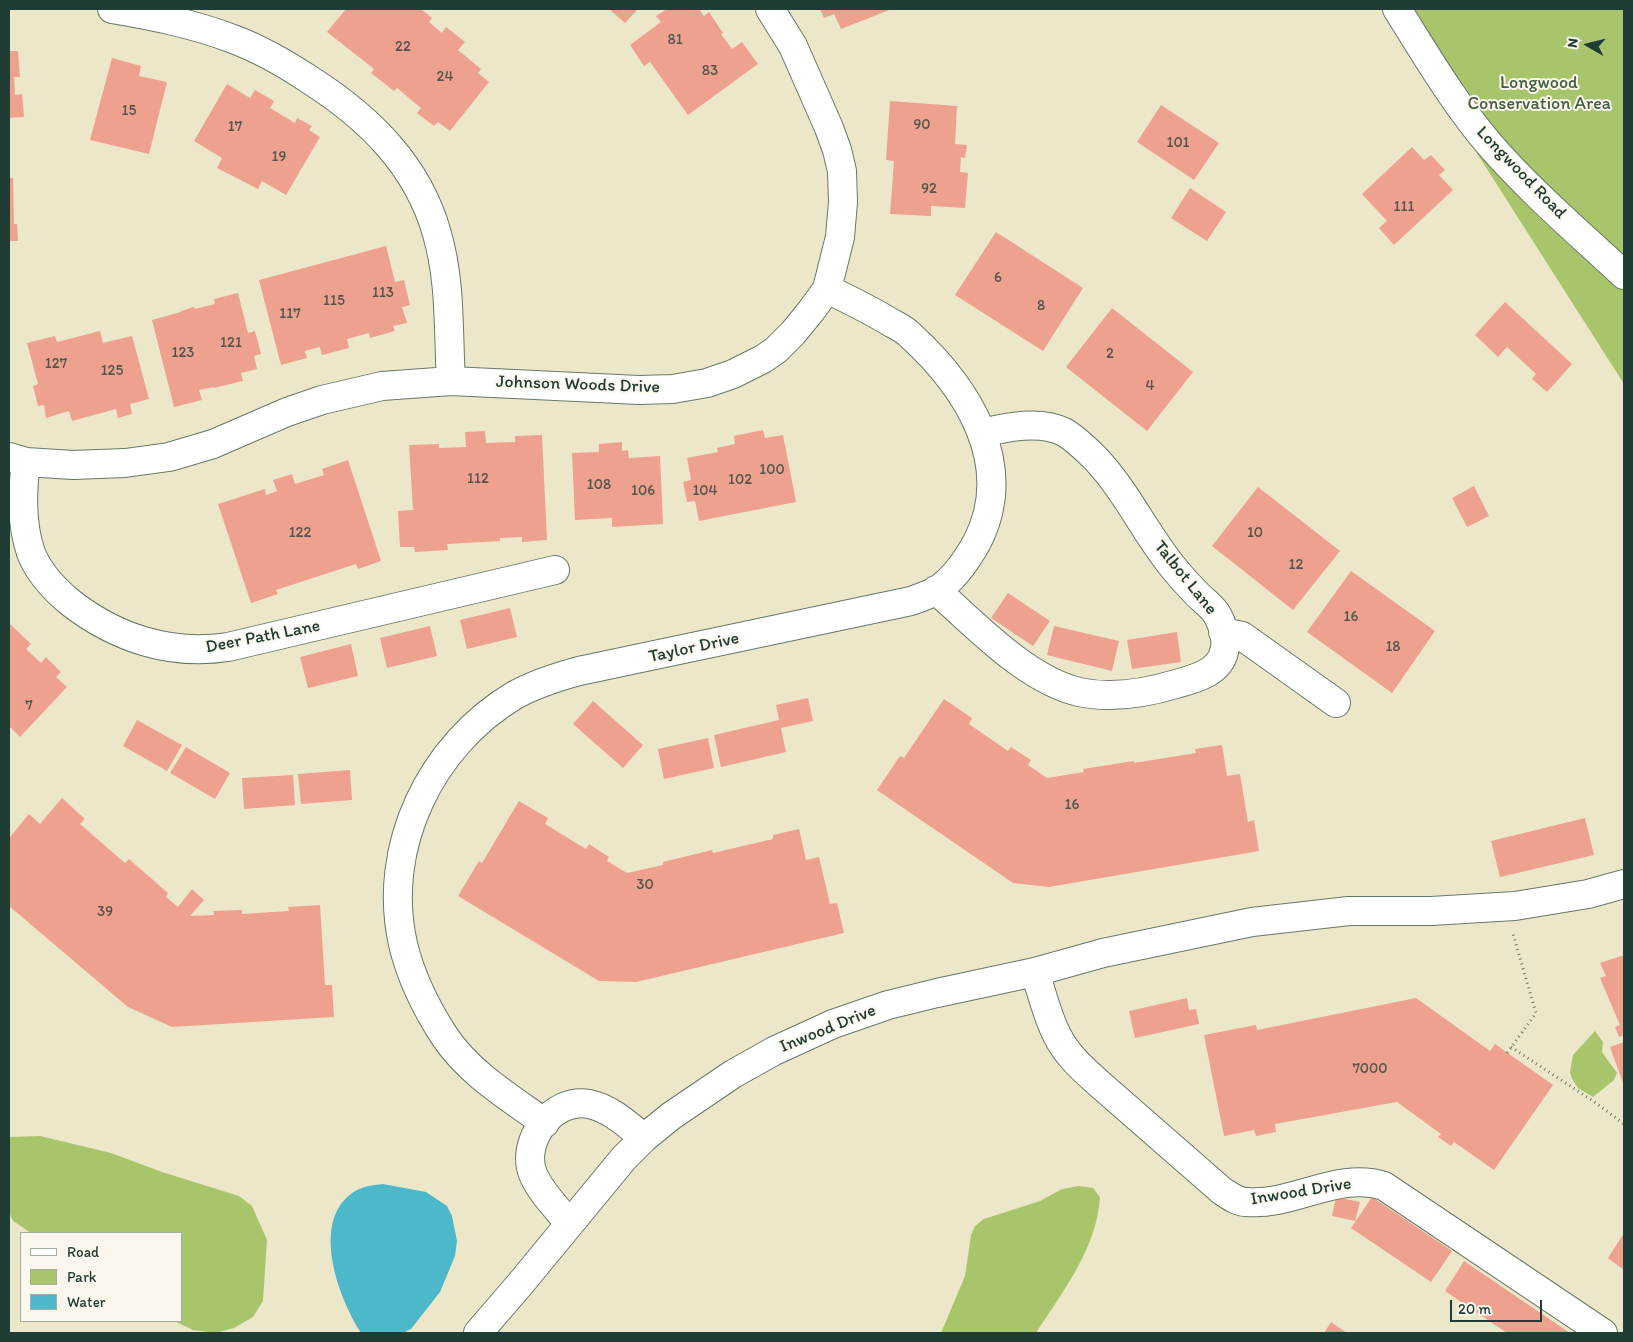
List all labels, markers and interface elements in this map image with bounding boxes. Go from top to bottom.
north arrow [1563,20,1613,70]
house number: 81 [667,31,683,49]
text: N [1564,37,1582,49]
house number: 22 [395,38,411,56]
house number: 83 [702,62,718,80]
house number: 24 [437,68,453,86]
park label: Longwood Conservation Area [1467,72,1611,115]
house number: 15 [122,102,136,120]
house number: 90 [913,116,931,134]
house number: 17 [228,118,242,136]
street label: Longwood Road [1471,122,1571,224]
house number: 101 [1166,134,1190,152]
house number: 19 [272,148,286,166]
house number: 92 [921,180,937,198]
house number: 111 [1394,198,1414,216]
house number: 6 [994,269,1002,287]
house number: 113 [372,284,394,302]
house number: 115 [323,292,345,310]
house number: 8 [1037,297,1045,315]
house number: 117 [279,305,301,323]
house number: 121 [220,334,242,352]
house number: 123 [171,344,195,362]
house number: 2 [1106,345,1114,363]
house number: 127 [45,355,67,373]
house number: 125 [101,362,123,380]
street label: Johnson Woods Drive [496,371,660,399]
house number: 4 [1145,377,1155,395]
house number: 100 [759,461,785,479]
house number: 112 [467,470,489,488]
house number: 102 [728,471,752,489]
house number: 108 [587,476,611,494]
house number: 106 [631,482,655,500]
house number: 104 [692,482,718,500]
house number: 122 [289,524,311,542]
house number: 10 [1247,524,1263,542]
street label: Talbot Lane [1149,537,1221,619]
house number: 12 [1289,556,1303,574]
house number: 16 [1344,608,1358,626]
street label: Deer Path Lane [204,615,322,659]
street label: Taylor Drive [647,628,741,668]
house number: 18 [1385,638,1401,656]
house number: 7 [25,697,33,715]
house number: 16 [1065,796,1079,814]
house number: 30 [636,876,654,894]
house number: 39 [97,903,113,921]
street label: Inwood Drive [777,1000,879,1058]
house number: 7000 [1352,1060,1388,1078]
street label: Inwood Drive [1249,1173,1353,1211]
legend [20,1232,182,1322]
text: Road [67,1243,99,1261]
text: Park [67,1268,97,1286]
scale bar [1453,1290,1546,1322]
text: Water [67,1293,105,1311]
text: 20 m [1458,1300,1491,1318]

